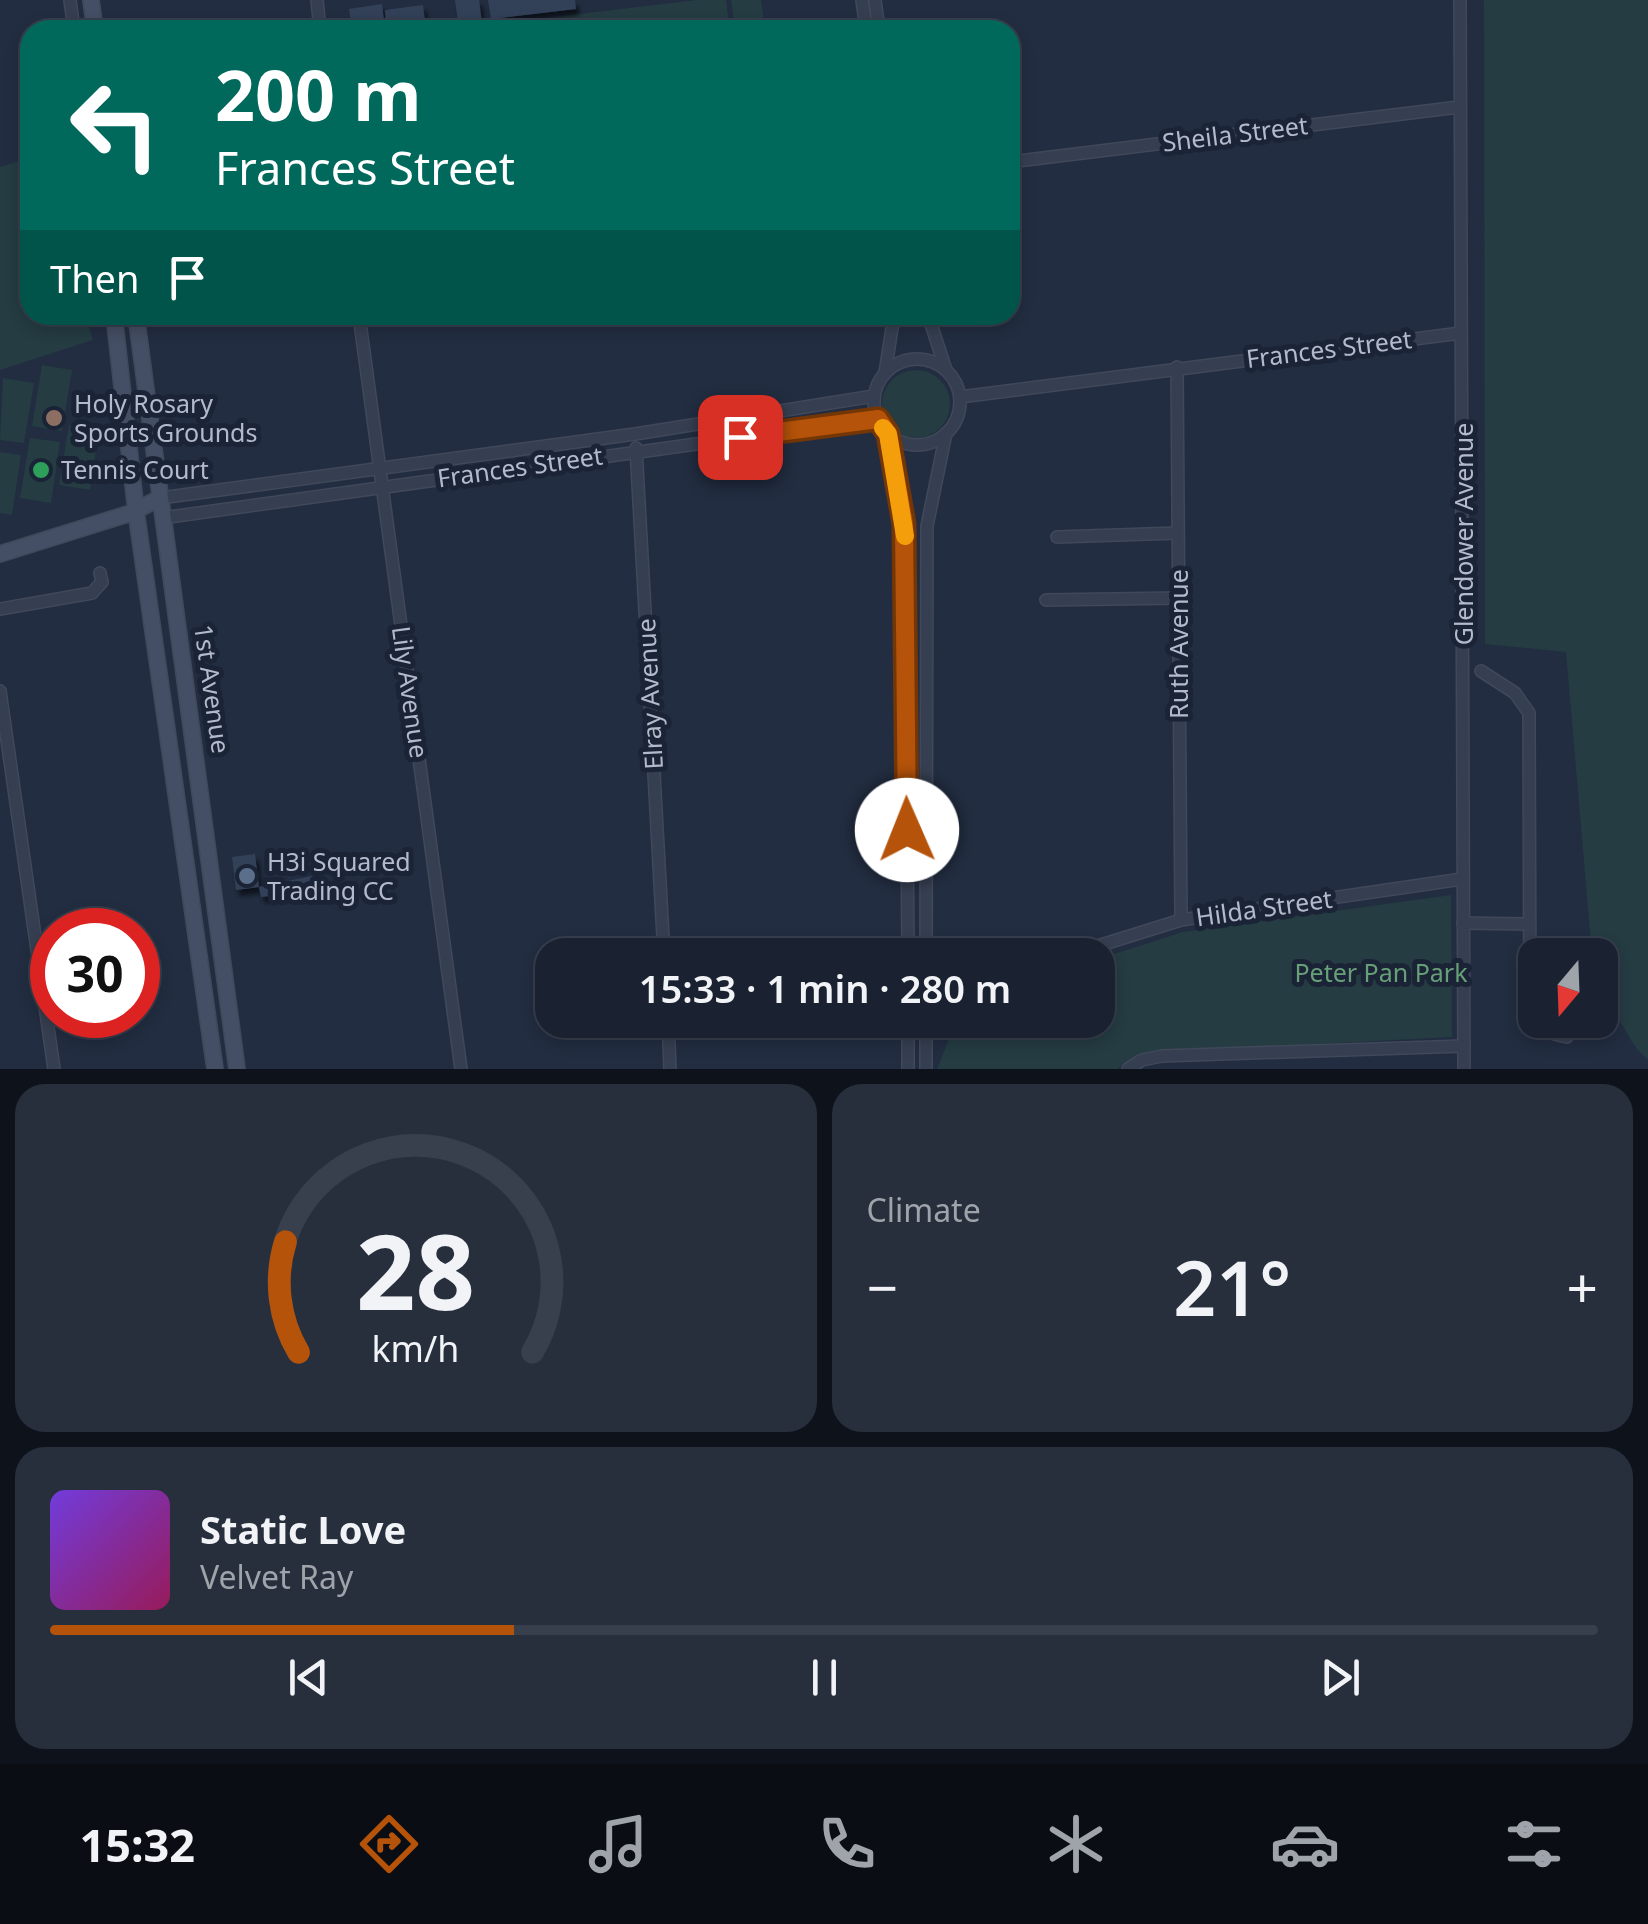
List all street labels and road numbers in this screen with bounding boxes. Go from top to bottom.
street label: Sheila Street [1160,107,1310,159]
street label: Frances Street [1244,321,1414,375]
street label: Glendower Avenue [1446,423,1480,645]
street label: Frances Street [435,438,605,494]
street label: Ruth Avenue [1161,569,1195,719]
street label: Elray Avenue [628,618,670,770]
street label: 1st Avenue [187,622,239,755]
street label: Lily Avenue [385,624,437,760]
street label: Hilda Street [1194,881,1334,933]

